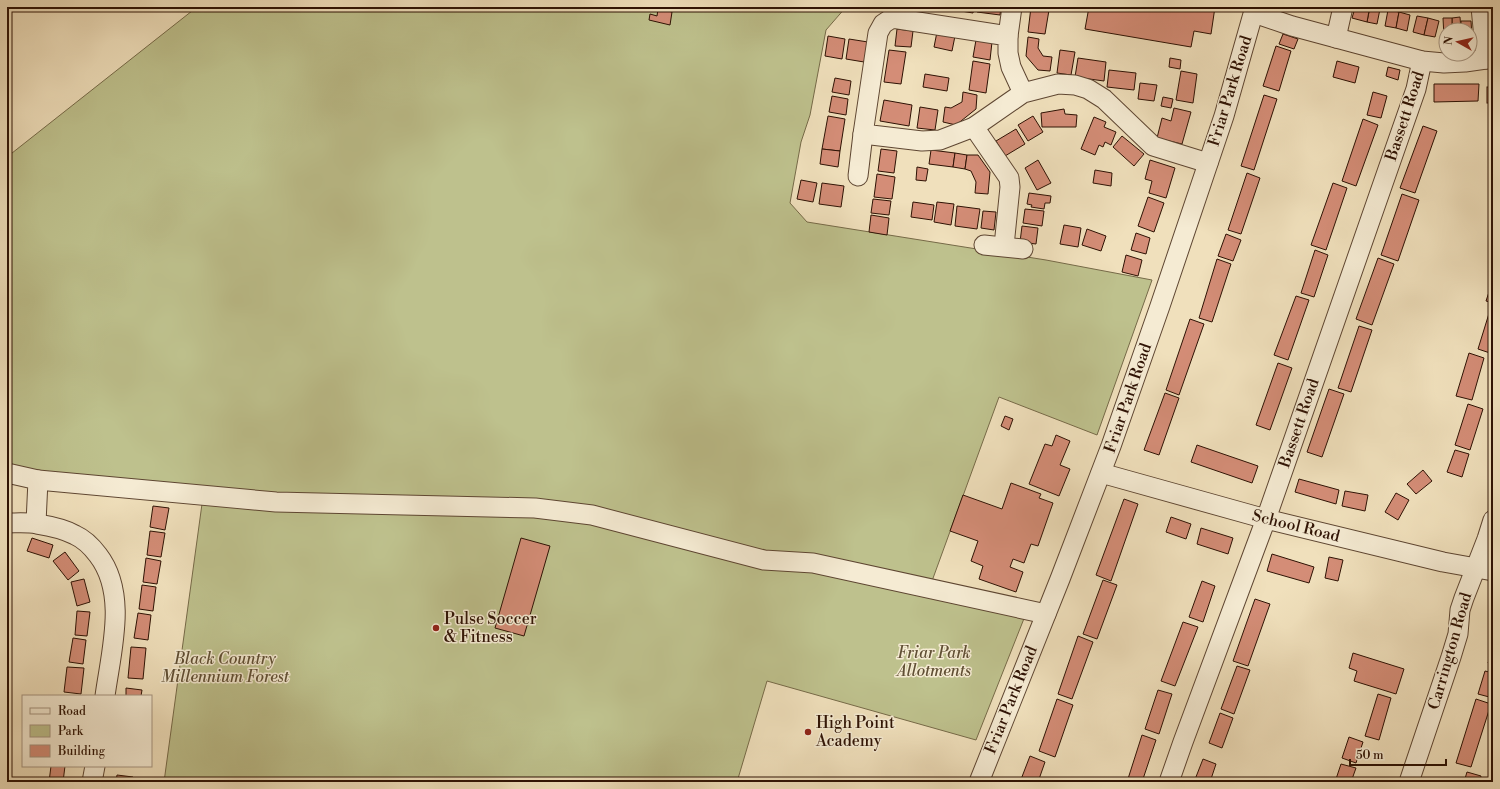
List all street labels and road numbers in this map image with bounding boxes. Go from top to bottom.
street label: Friar Park Road [1204,33,1256,149]
street label: Bassett Road [1381,69,1429,164]
street label: Friar Park Road [1100,340,1156,456]
street label: Bassett Road [1274,376,1324,471]
street label: School Road [1250,505,1342,547]
street label: Carrington Road [1424,590,1476,712]
street label: Friar Park Road [980,643,1042,757]

